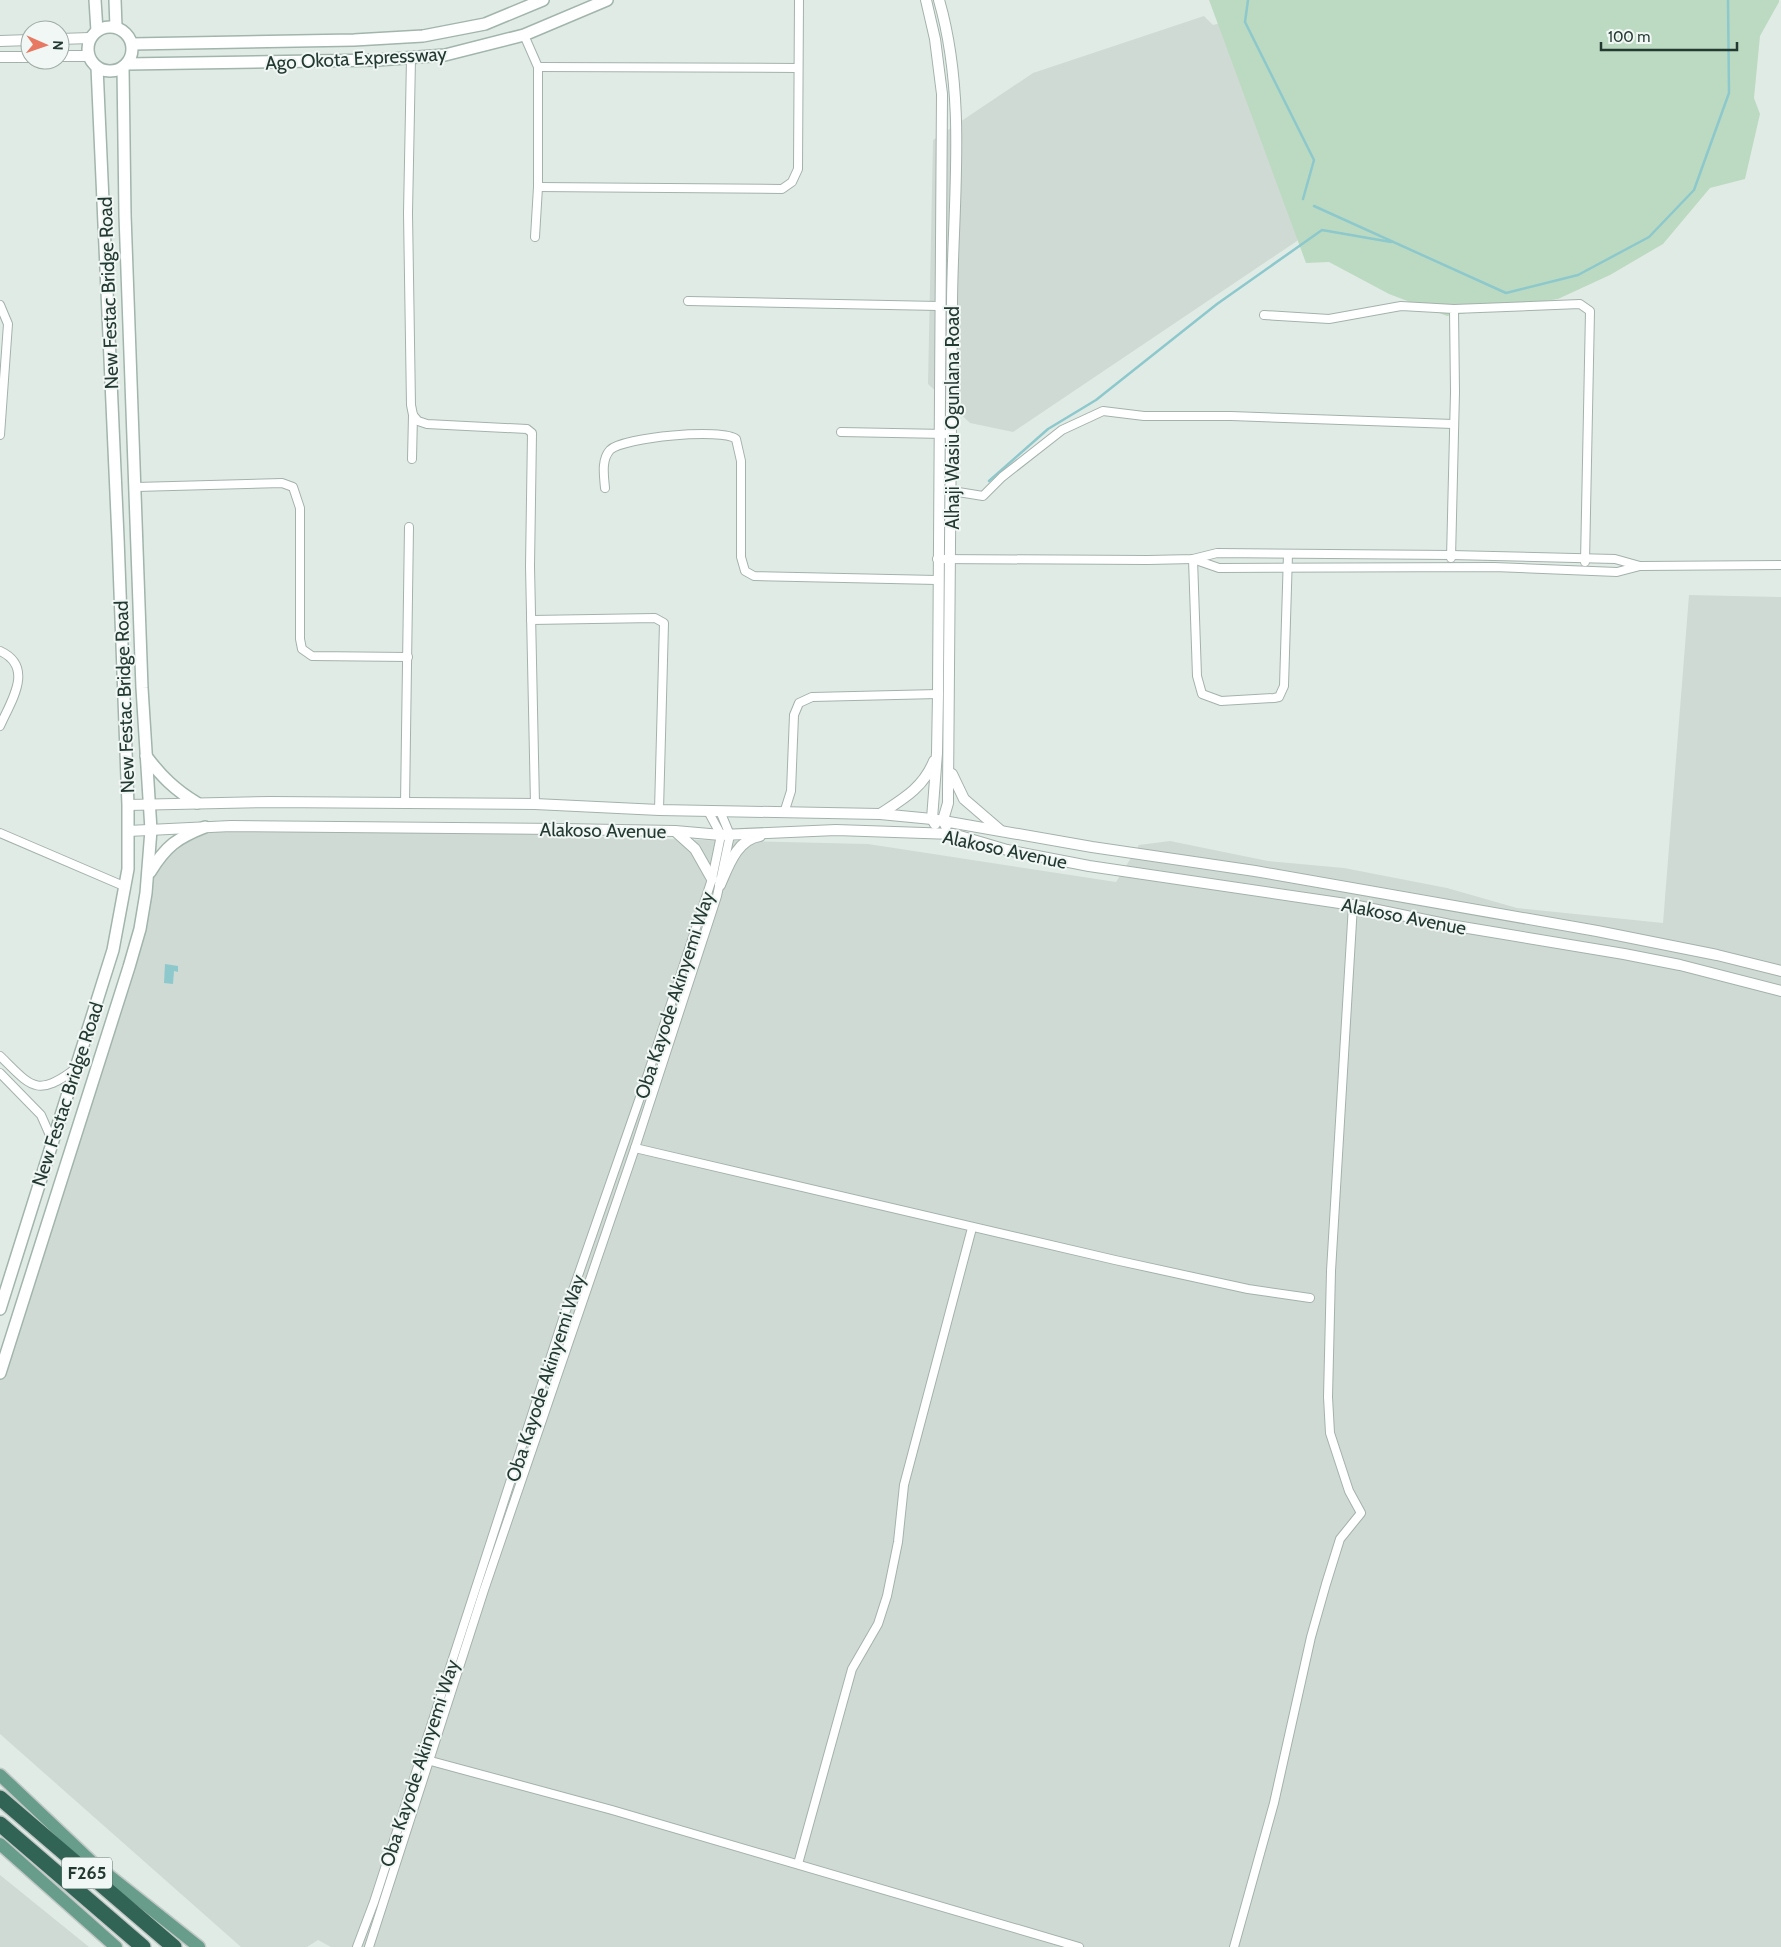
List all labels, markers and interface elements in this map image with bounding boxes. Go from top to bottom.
north arrow [20,20,70,70]
scale bar [1601,20,1737,52]
text: 100 m [1608,28,1650,46]
text: N [49,40,67,51]
street label: Ago Okota Expressway [265,42,448,75]
street label: New Festac Bridge Road [94,196,123,390]
street label: Alhaji Wasiu Ogunlana Road [941,306,964,530]
street label: New Festac Bridge Road [110,600,139,794]
street label: Alakoso Avenue [540,818,667,843]
street label: Alakoso Avenue [941,825,1069,874]
street label: Oba Kayode Akinyemi Way [630,888,719,1102]
street label: Alakoso Avenue [1340,893,1468,940]
street label: New Festac Bridge Road [27,999,108,1189]
street label: Oba Kayode Akinyemi Way [501,1271,590,1485]
street label: Oba Kayode Akinyemi Way [375,1656,464,1870]
road number: F265 [62,1858,112,1889]

